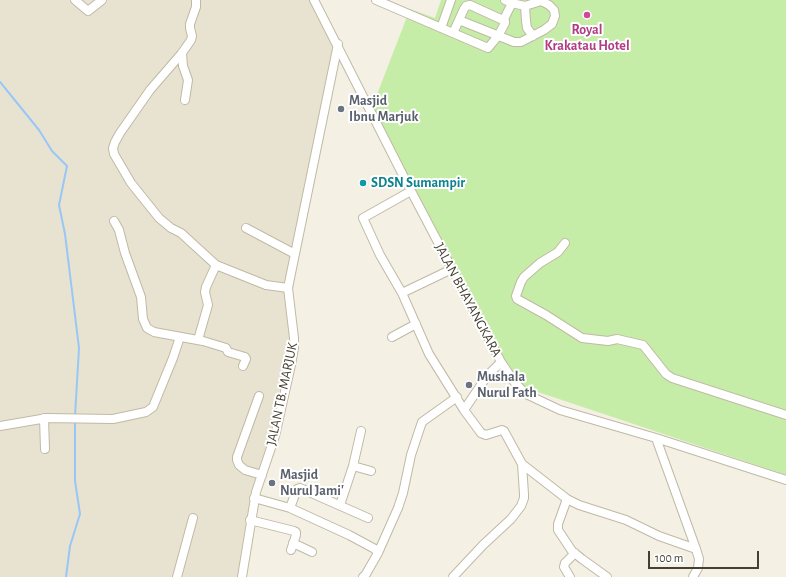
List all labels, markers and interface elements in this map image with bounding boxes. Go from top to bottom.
marker: Royal Krakatau Hotel [582,10,592,20]
place label: Royal Krakatau Hotel [544,22,630,54]
place label: Masjid Ibnu Marjuk [349,93,418,126]
marker: Masjid Ibnu Marjuk [336,104,346,114]
place label: SDSN Sumampir [371,175,465,191]
marker: SDSN Sumampir [358,178,368,188]
street label: JALAN BHAYANGKARA [431,240,505,360]
street label: JALAN TB. MARJUK [263,341,301,447]
place label: Mushala Nurul Fath [477,369,537,402]
marker: Mushala Nurul Fath [464,380,474,390]
place label: Masjid Nurul Jami' [280,467,344,500]
marker: Masjid Nurul Jami' [267,478,277,488]
scale bar [650,543,761,569]
text: 100 m [655,552,683,564]

